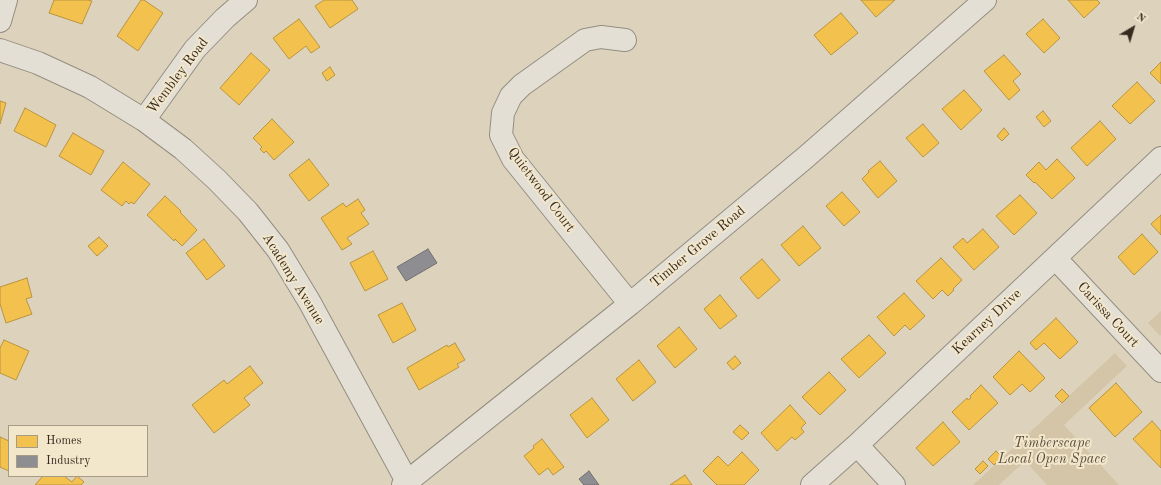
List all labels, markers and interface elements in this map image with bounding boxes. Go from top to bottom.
north arrow [1113,8,1153,48]
text: N [1134,11,1147,25]
street label: Wembley Road [144,35,212,117]
street label: Quietwood Court [504,144,578,236]
street label: Timber Grove Road [647,202,749,292]
street label: Academy Avenue [258,230,328,328]
street label: Carissa Court [1073,279,1143,351]
street label: Kearney Drive [949,286,1025,358]
legend [8,425,148,477]
text: Homes [46,435,82,447]
park label: Timberscape Local Open Space [998,435,1106,468]
text: Industry [46,455,91,467]

